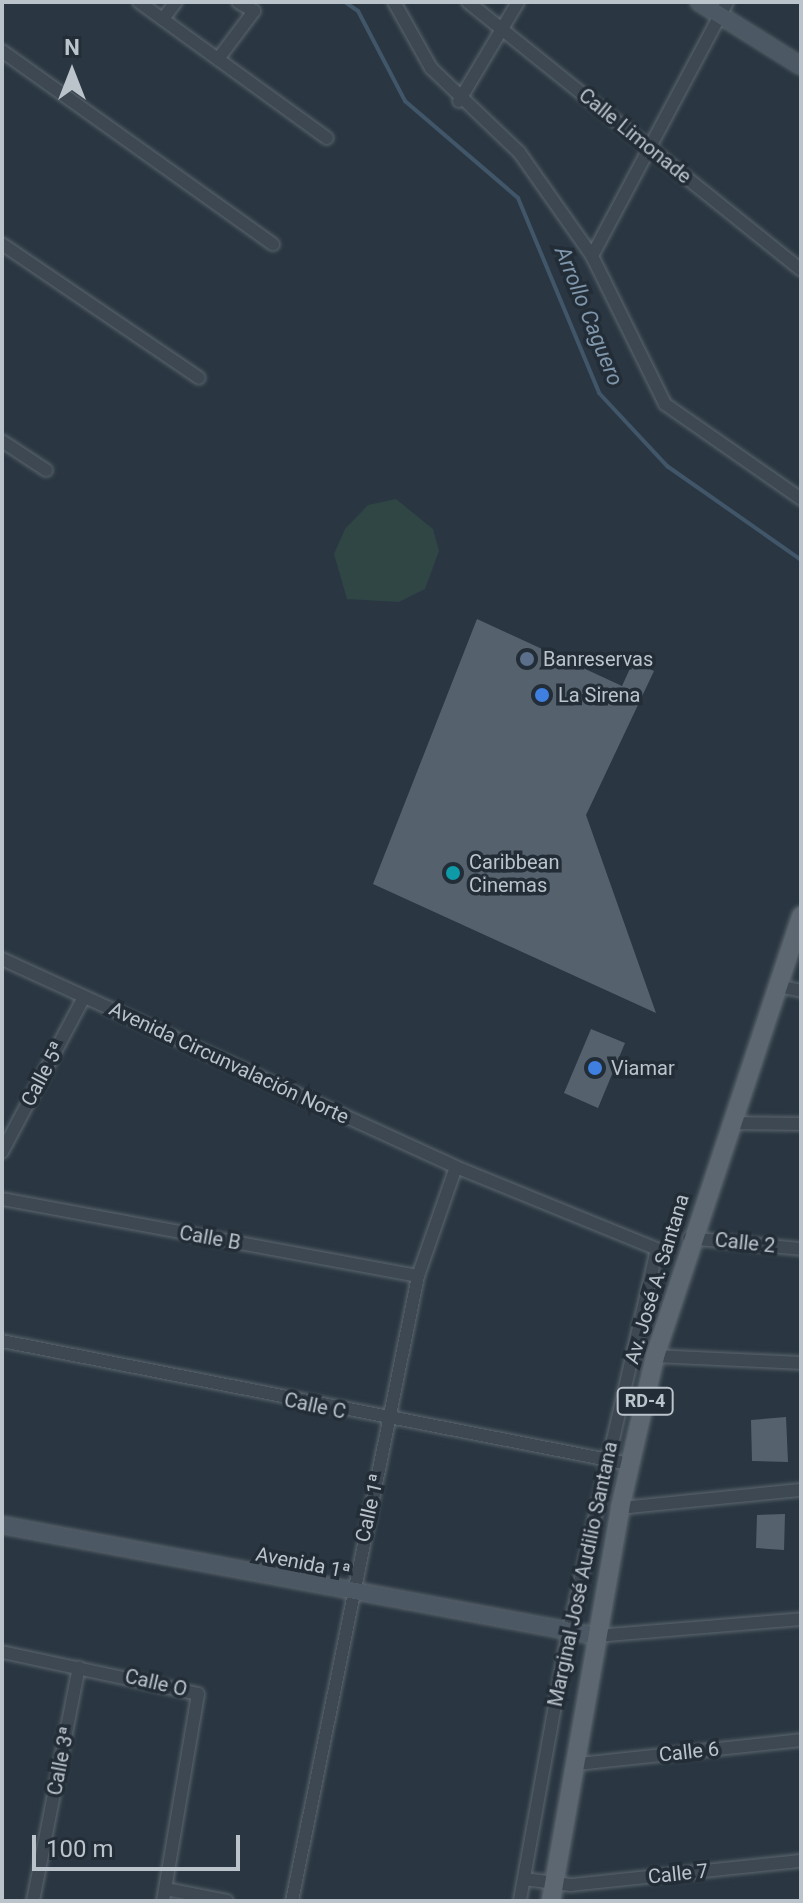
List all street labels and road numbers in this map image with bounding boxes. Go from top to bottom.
street label: Calle Limonade [574,83,696,189]
street label: Avenida Circunvalación Norte [105,997,353,1129]
street label: Calle 5ª [16,1038,70,1110]
street label: Av. José A. Santana [620,1191,694,1367]
street label: Calle B [178,1221,242,1255]
street label: Calle 2 [714,1228,776,1258]
road number: RD-4 [615,1387,675,1415]
street label: Calle C [282,1388,348,1424]
street label: Marginal José Audilio Santana [543,1439,623,1709]
street label: Calle 1ª [351,1472,389,1544]
street label: Avenida 1ª [254,1542,352,1584]
street label: Calle O [123,1664,189,1702]
street label: Calle 3ª [43,1725,79,1797]
street label: Calle 6 [658,1737,720,1767]
street label: Calle 7 [647,1859,709,1889]

